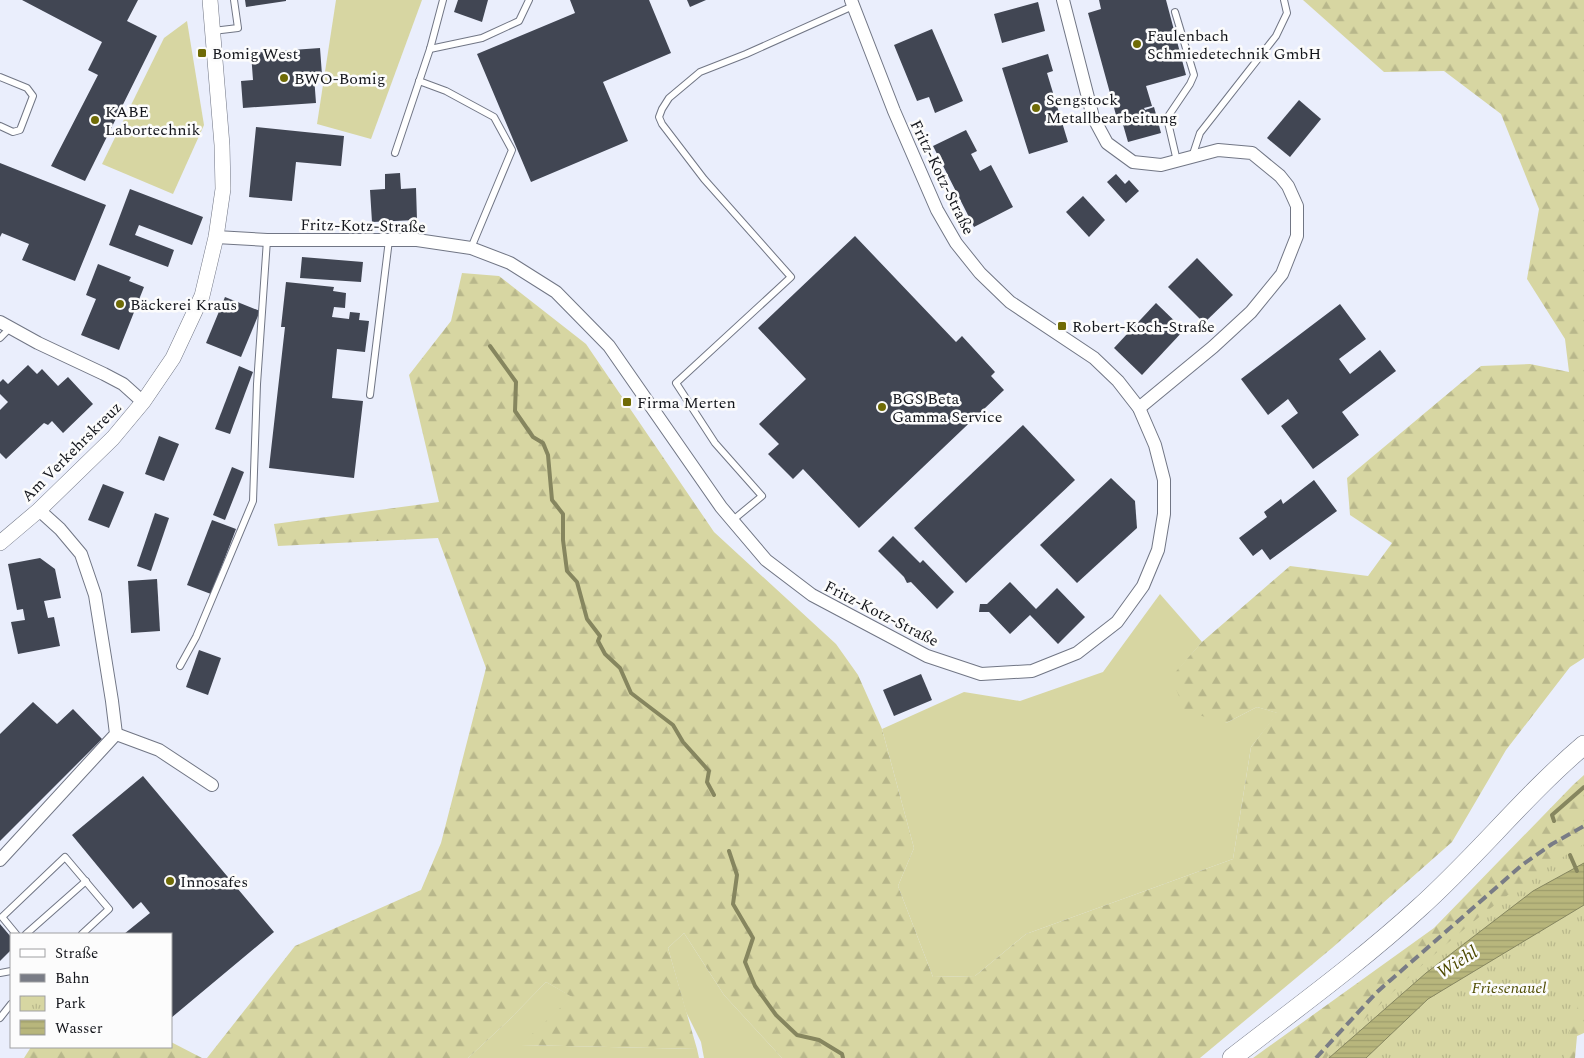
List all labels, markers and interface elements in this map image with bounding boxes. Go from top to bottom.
place label: Faulenbach Schmiedetechnik GmbH [1147,24,1321,66]
marker: Faulenbach Schmiedetechnik GmbH [1131,38,1143,50]
place label: Bomig West [212,42,299,66]
marker: Bomig West [196,47,208,59]
place label: BWO-Bomig [294,67,385,91]
marker: BWO-Bomig [278,72,290,84]
place label: Sengstock Metallbearbeitung [1046,88,1177,130]
place label: KABE Labortechnik [105,100,201,142]
marker: Sengstock Metallbearbeitung [1030,102,1042,114]
marker: KABE Labortechnik [89,114,101,126]
street label: Fritz-Kotz-Straße [904,116,980,239]
street label: Fritz-Kotz-Straße [300,213,426,239]
place label: Bäckerei Kraus [130,293,237,317]
marker: Bäckerei Kraus [114,298,126,310]
place label: Robert-Koch-Straße [1072,315,1215,339]
marker: Robert-Koch-Straße [1056,320,1068,332]
place label: BGS Beta Gamma Service [892,387,1002,429]
place label: Firma Merten [637,391,736,415]
street label: Am Verkehrskreuz [16,396,127,507]
marker: Firma Merten [621,396,633,408]
marker: BGS Beta Gamma Service [876,401,888,413]
street label: Fritz-Kotz-Straße [820,575,943,653]
place label: Innosafes [180,870,248,894]
marker: Innosafes [164,875,176,887]
legend [10,933,172,1048]
water label: Wiehl [1431,939,1483,986]
text: Straße [55,942,98,965]
text: Bahn [55,967,90,990]
park label: Friesenauel [1472,976,1546,1000]
text: Park [55,992,86,1015]
text: Wasser [55,1017,103,1040]

